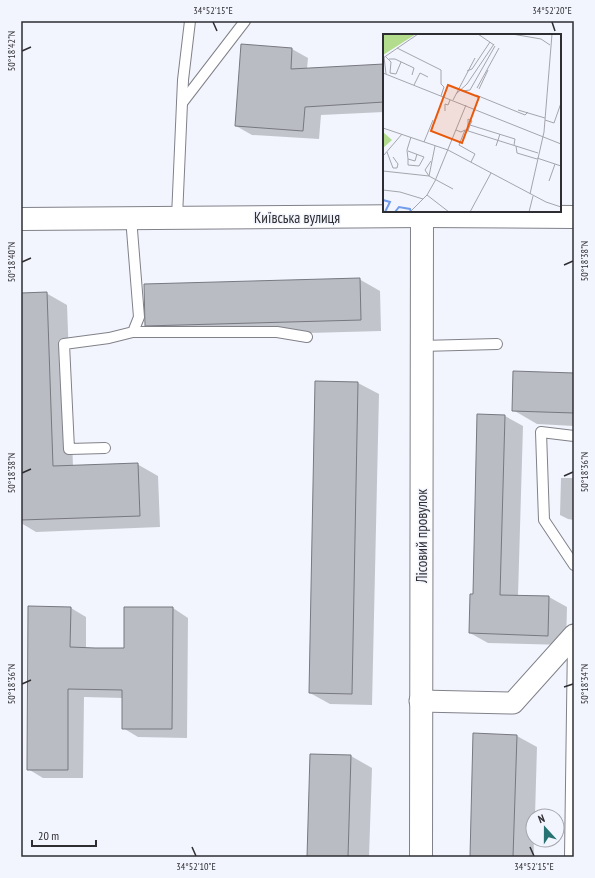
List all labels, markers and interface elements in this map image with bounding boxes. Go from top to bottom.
text: 34°52'15"E [193,4,233,17]
text: 34°52'20"E [532,4,572,17]
text: 50°18'42"N [5,31,18,71]
inset map [383,34,561,212]
street label: Київська вулиця [254,208,340,227]
text: 50°18'38"N [578,241,591,281]
text: 50°18'40"N [5,242,18,282]
text: 50°18'36"N [578,452,591,492]
text: 50°18'38"N [5,453,18,493]
street label: Лісовий провулок [412,489,431,584]
text: 50°18'36"N [5,664,18,704]
text: 50°18'34"N [578,664,591,704]
north arrow [525,808,565,848]
text: N [536,811,547,826]
scale bar [32,822,96,848]
text: 20 m [38,828,59,843]
text: 34°52'10"E [176,860,216,873]
text: 34°52'15"E [514,860,554,873]

